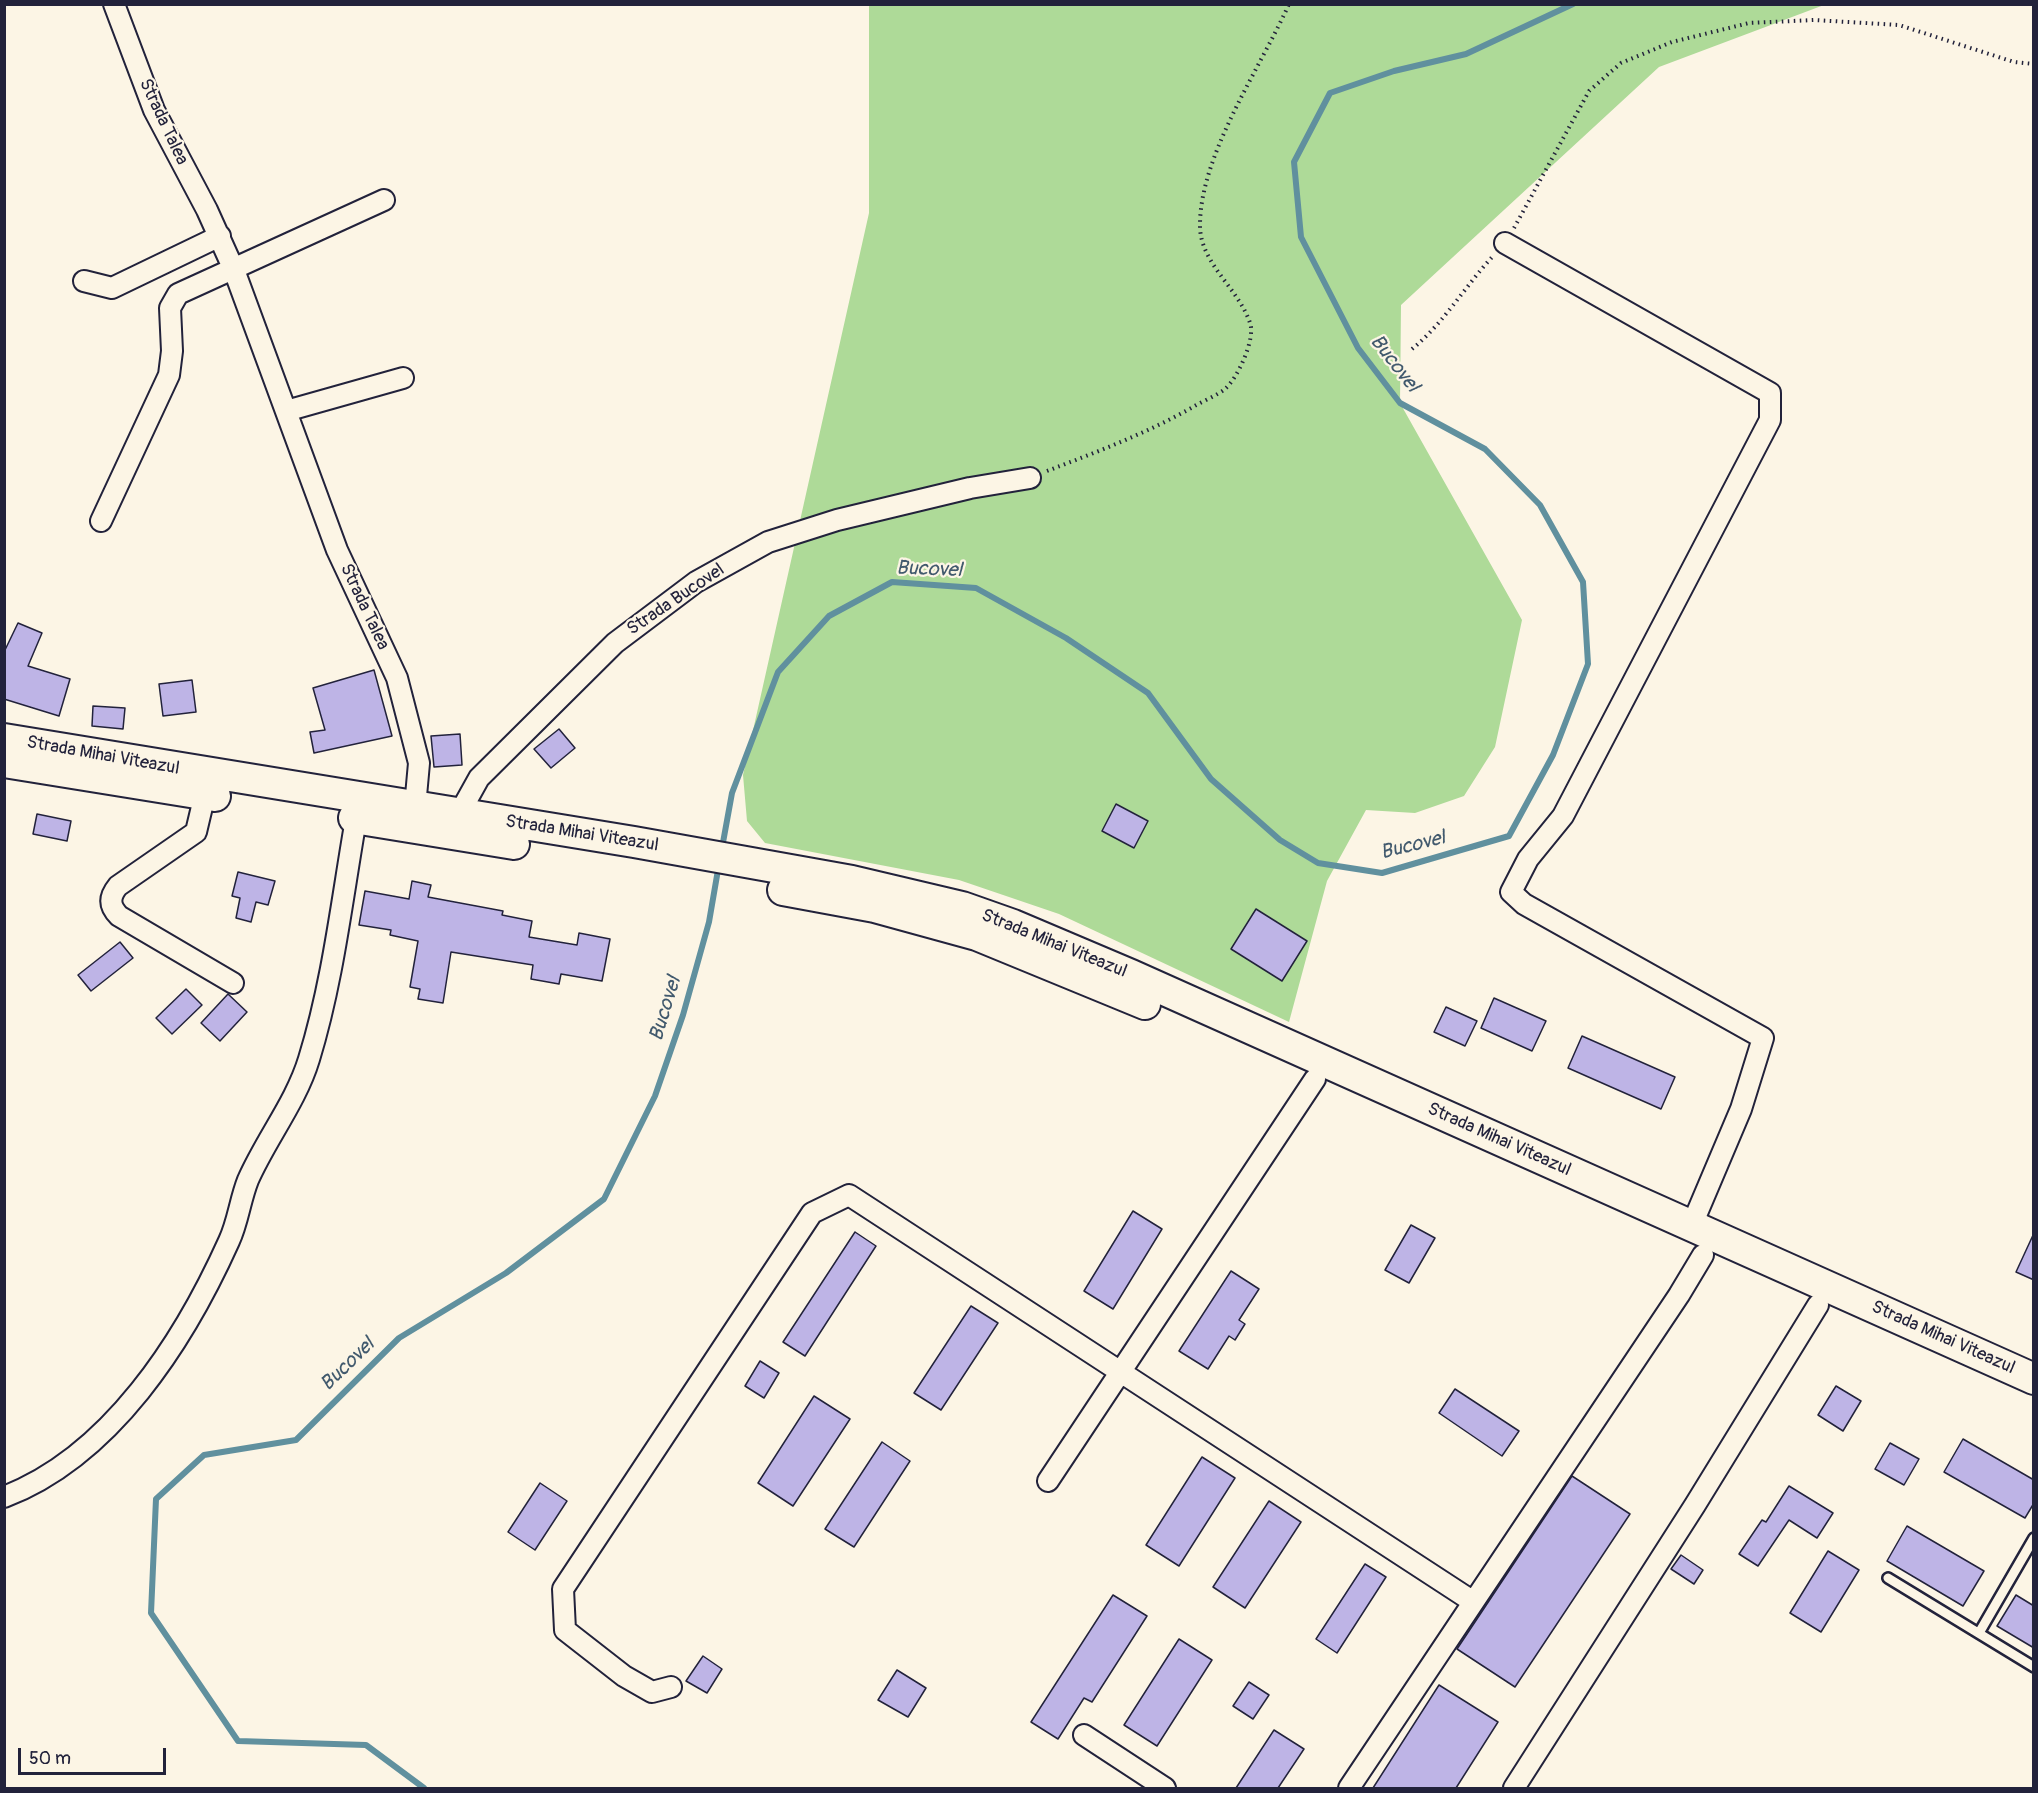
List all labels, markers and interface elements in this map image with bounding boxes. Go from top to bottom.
street label: Strada Talea [134,76,192,168]
water label: Bucovel [1364,331,1424,397]
water label: Bucovel [896,557,962,583]
street label: Strada Bucovel [623,559,729,641]
street label: Strada Talea [335,561,393,653]
street label: Strada Mihai Viteazul [25,732,181,780]
street label: Strada Mihai Viteazul [504,811,660,857]
water label: Bucovel [1378,826,1448,866]
street label: Strada Mihai Viteazul [978,905,1130,983]
water label: Bucovel [645,974,687,1044]
street label: Strada Mihai Viteazul [1424,1099,1574,1181]
street label: Strada Mihai Viteazul [1868,1297,2018,1379]
water label: Bucovel [316,1333,380,1397]
scale bar [21,1736,170,1774]
text: 50 m [29,1747,71,1770]

